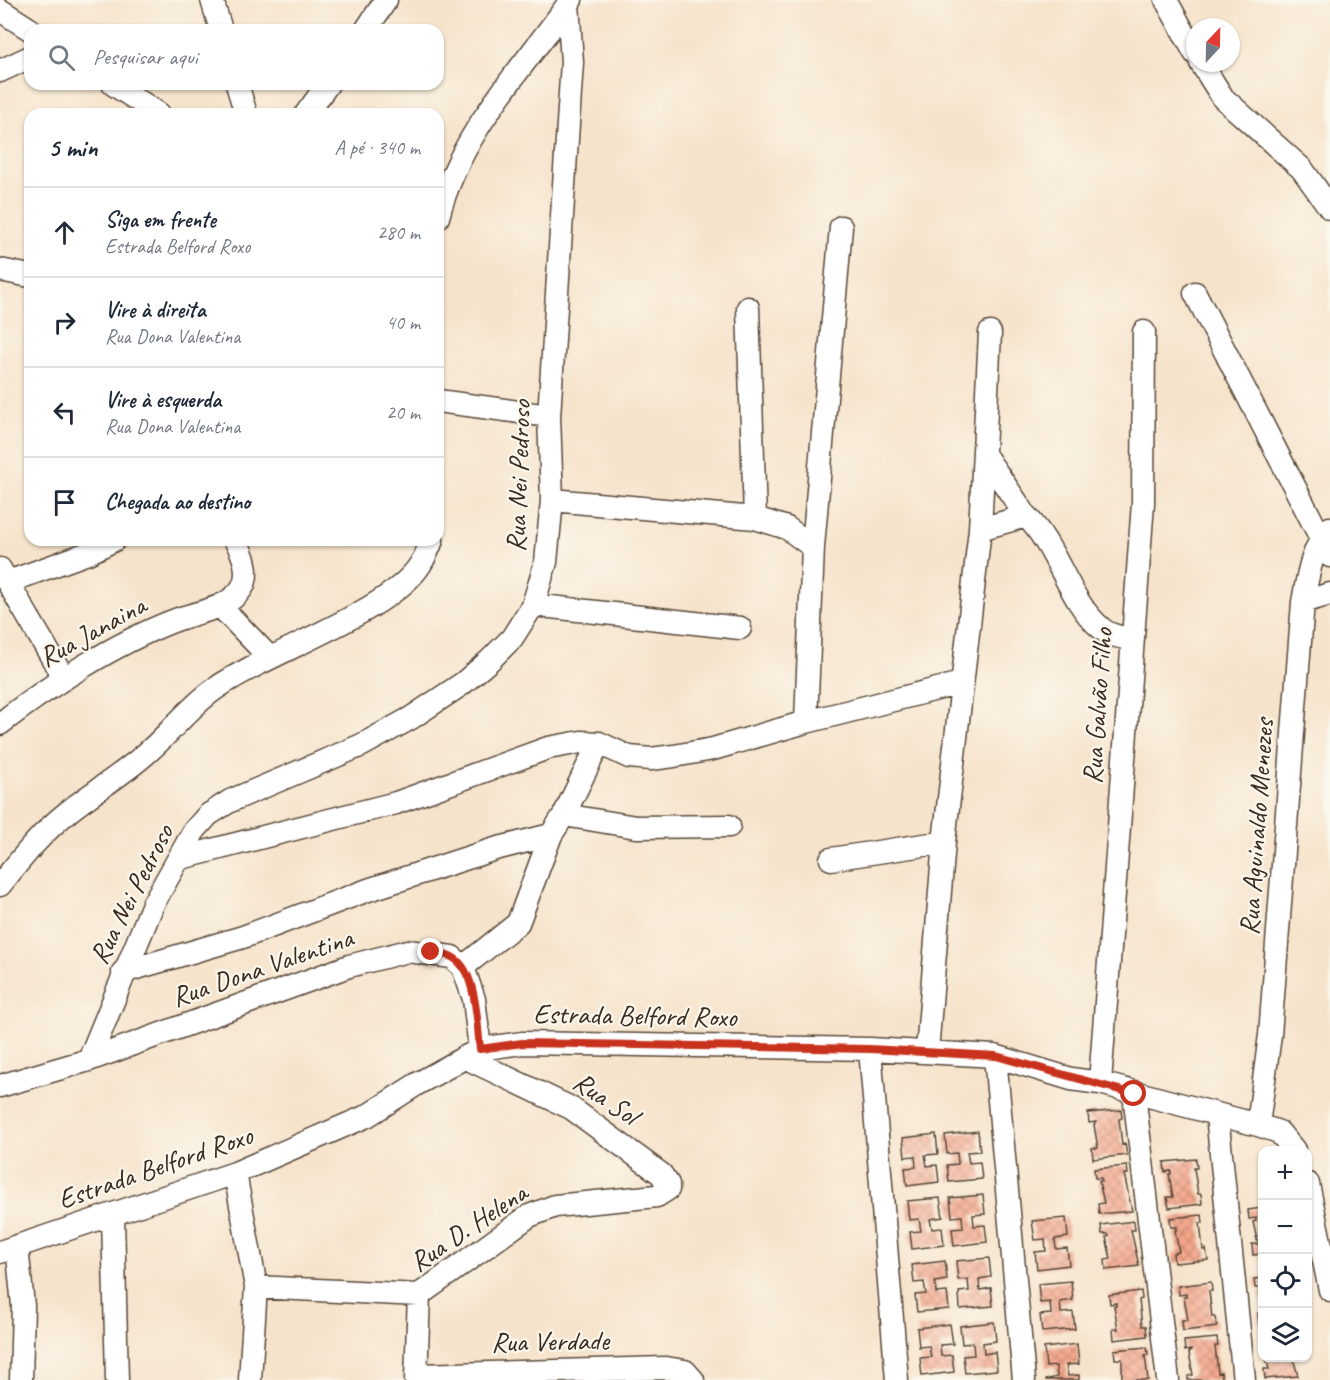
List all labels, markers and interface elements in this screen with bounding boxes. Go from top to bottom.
north arrow [1186,18,1240,72]
search box [24,24,444,90]
icon: search [45,41,78,74]
text: Pesquisar aqui [93,43,198,71]
text: 5 min [48,131,97,164]
text: A pé · 340 m [335,135,420,160]
text: Siga em frente [105,206,216,234]
icon: ahead [48,216,81,249]
text: 280 m [377,220,420,245]
text: Estrada Belford Roxo [105,234,250,259]
text: Vire à direita [105,296,205,324]
icon: right [48,306,81,339]
text: 40 m [386,310,420,335]
text: Rua Dona Valentina [105,324,240,349]
text: Vire à esquerda [105,386,221,414]
icon: left [48,396,81,429]
street label: Rua Nei Pedroso [498,397,538,553]
text: 20 m [386,400,420,425]
text: Rua Dona Valentina [105,414,240,439]
icon: arrive [48,486,81,519]
text: Chegada ao destino [105,488,250,516]
street label: Rua Janaina [32,586,154,675]
street label: Rua Galvão Filho [1074,625,1120,785]
street label: Rua Aguinaldo Menezes [1231,715,1281,936]
street label: Rua Nei Pedroso [81,816,182,970]
street label: Rua Dona Valentina [167,919,359,1014]
route end [417,938,443,964]
street label: Estrada Belford Roxo [533,996,739,1034]
street label: Rua Sol [567,1064,649,1135]
route start [1120,1080,1146,1106]
street label: Estrada Belford Roxo [53,1117,259,1217]
map controls [1258,1146,1312,1362]
button: + [1258,1146,1312,1200]
street label: Rua D. Helena [403,1174,535,1279]
button: − [1258,1200,1312,1254]
button: locate [1258,1254,1312,1308]
button: layers [1258,1308,1312,1362]
street label: Rua Verdade [491,1322,611,1360]

